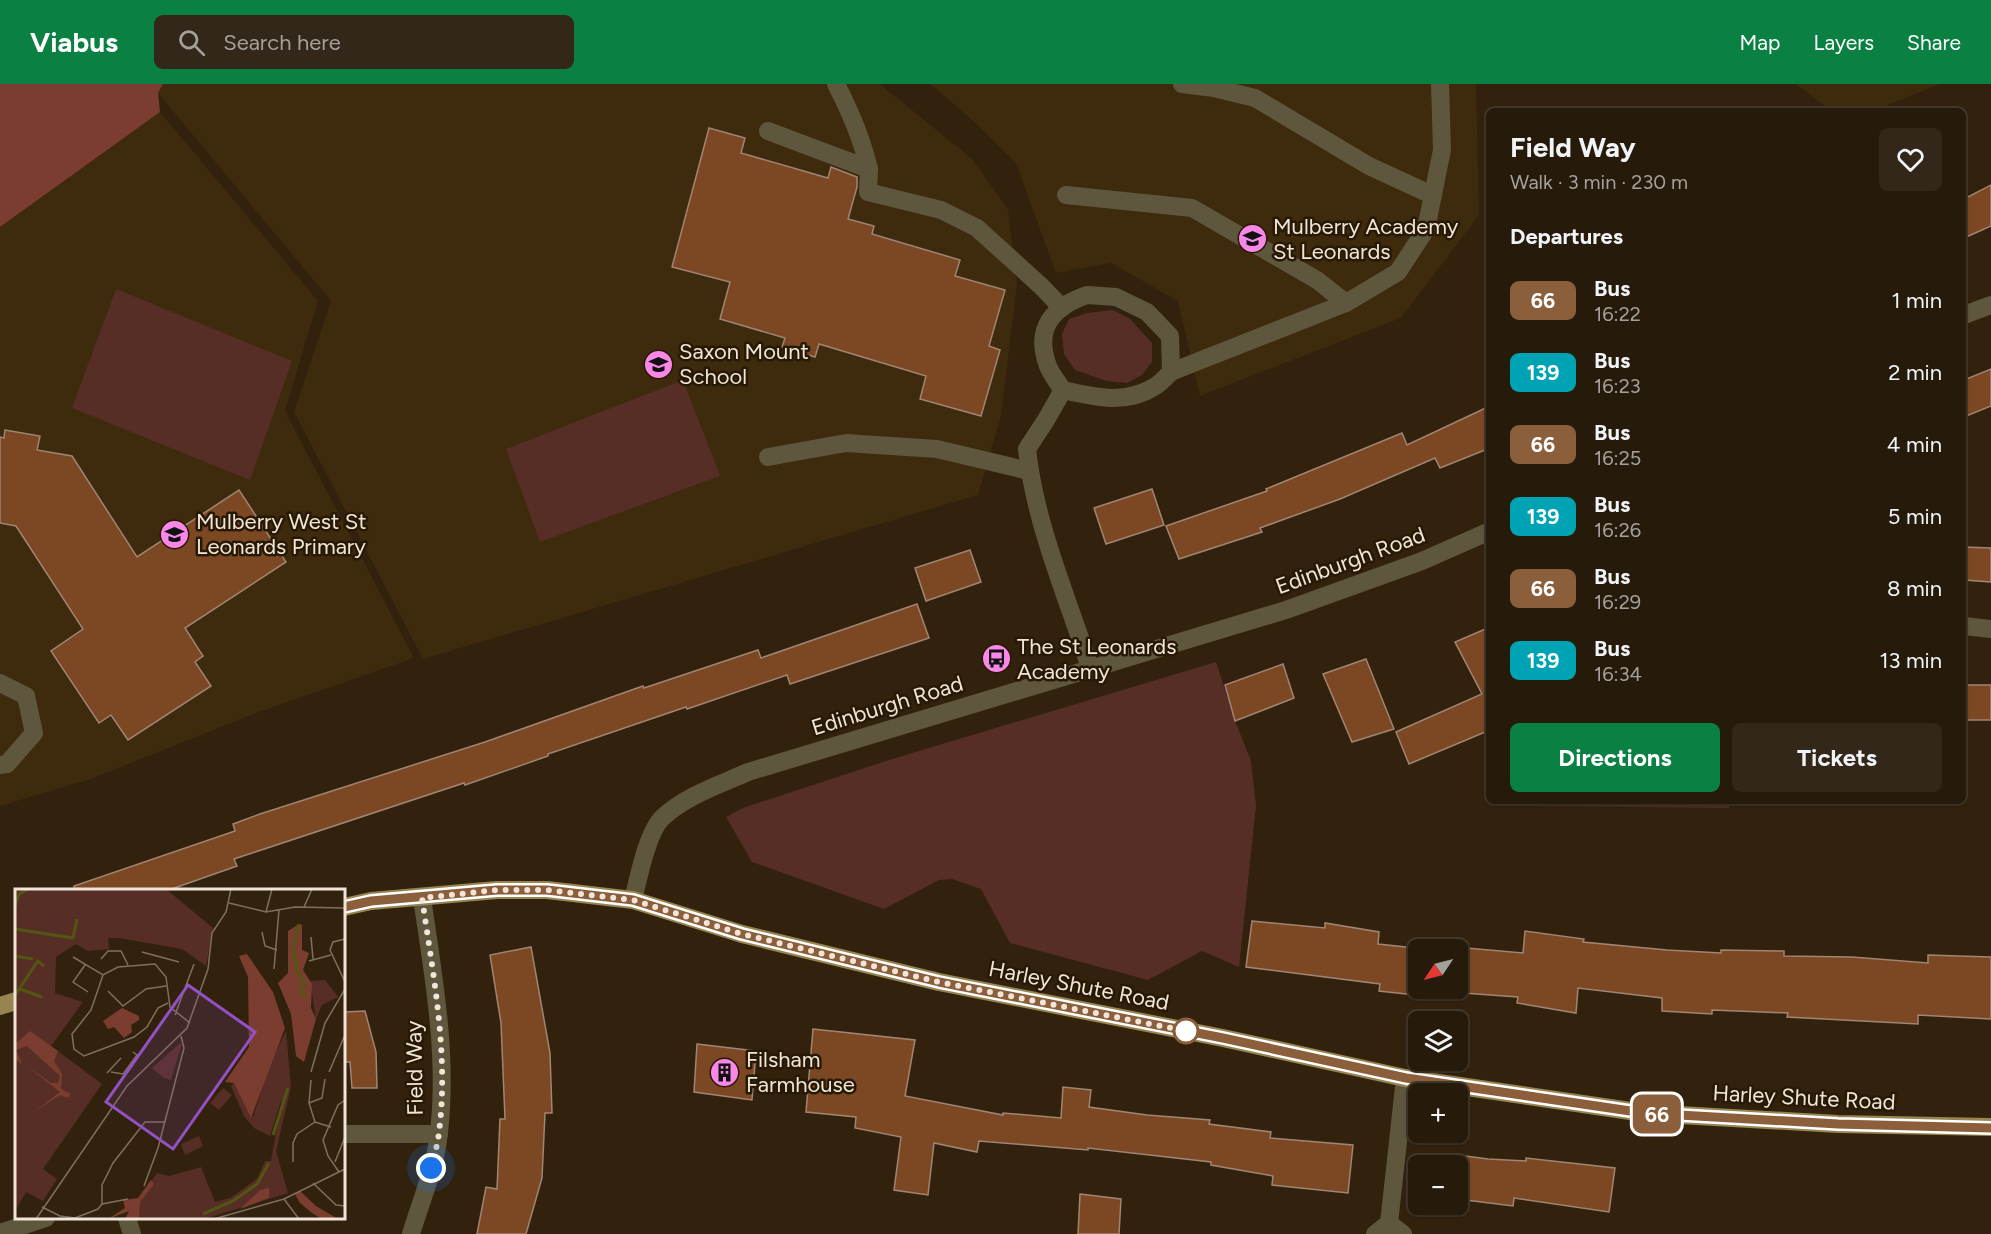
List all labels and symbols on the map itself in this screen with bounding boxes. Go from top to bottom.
place label: Mulberry Academy St Leonards [1273,213,1459,265]
school or university icon: Mulberry Academy St Leonards [1236,223,1268,255]
place label: Saxon Mount School [679,338,809,390]
school or university icon: Saxon Mount School [642,348,674,380]
place label: Mulberry West St Leonards Primary [196,508,367,560]
school or university icon: Mulberry West St Leonards Primary [159,518,191,550]
street label: Edinburgh Road [1272,521,1429,600]
place label: The St Leonards Academy [1017,633,1176,685]
bus stop icon: The St Leonards Academy [980,643,1012,675]
street label: Edinburgh Road [808,670,966,741]
inset map [15,889,345,1219]
north arrow [1408,939,1468,999]
street label: Harley Shute Road [986,955,1171,1016]
unlabelled marker [1173,1018,1199,1044]
street label: Field Way [400,1020,429,1116]
place label: Filsham Farmhouse [746,1046,855,1098]
building icon: Filsham Farmhouse [709,1056,741,1088]
street label: Harley Shute Road [1712,1079,1896,1116]
line badge: 66 [1630,1094,1684,1134]
your location [416,1153,446,1183]

